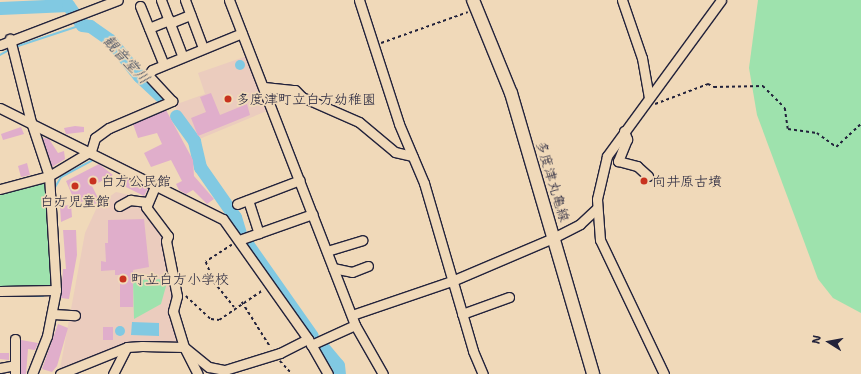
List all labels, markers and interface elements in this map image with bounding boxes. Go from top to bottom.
water label: 観音堂川 [99,32,153,88]
place label: 多度津町立白方幼稚園 [236,91,376,107]
marker: 多度津町立白方幼稚園 [223,94,233,104]
street label: 多度津丸亀線 [533,138,573,224]
place label: 白方公民館 [101,173,171,189]
place label: 向井原古墳 [652,173,722,189]
marker: 白方公民館 [88,176,98,186]
marker: 向井原古墳 [639,176,649,186]
marker: 白方児童館 [70,181,80,191]
place label: 白方児童館 [40,193,110,209]
place label: 町立白方小学校 [131,271,229,287]
marker: 町立白方小学校 [118,274,128,284]
north arrow [809,322,849,362]
text: N [809,334,825,345]

